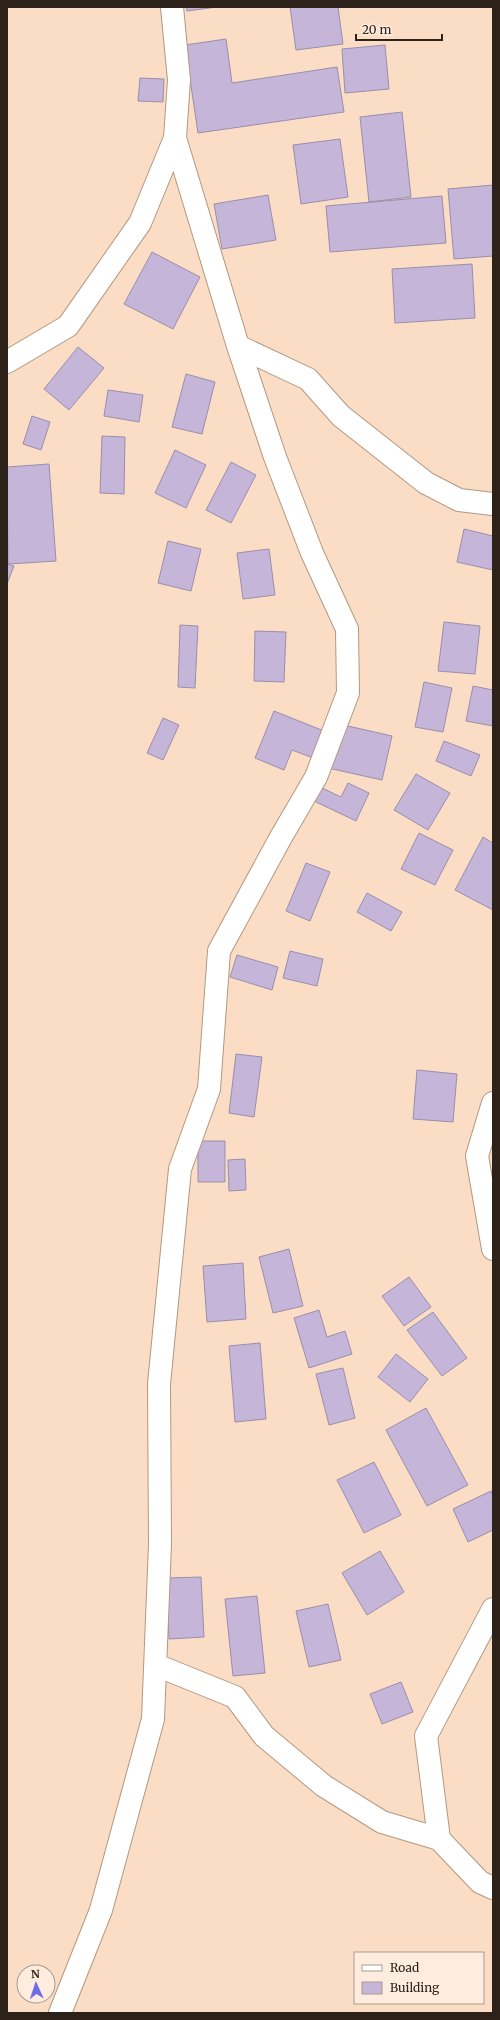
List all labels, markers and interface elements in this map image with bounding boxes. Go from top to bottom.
scale bar [356,16,442,42]
text: 20 m [362,22,391,37]
legend [354,1952,484,2004]
text: Road [390,1960,419,1975]
north arrow [16,1964,56,2004]
text: N [31,1967,40,1981]
text: Building [390,1980,440,1995]

